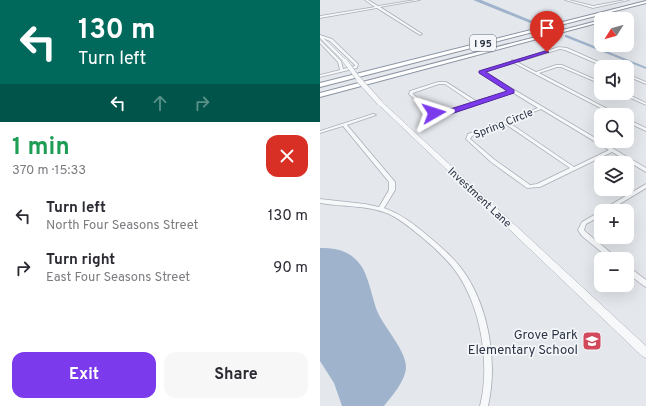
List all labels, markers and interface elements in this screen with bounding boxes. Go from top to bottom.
pin [530,11,564,52]
north arrow [594,12,634,52]
map controls [594,12,634,292]
text: 130 m [78,13,156,49]
icon: left [12,16,64,68]
icon: arrive [536,17,558,39]
road number: I 95 [470,35,496,51]
text: Turn left [78,48,146,71]
button: sound [594,60,634,100]
icon: left [107,92,129,114]
icon: ahead [149,92,171,114]
icon: right [191,92,213,114]
position arrow [413,92,455,134]
street label: Spring Circle [471,106,535,142]
button: search [594,108,634,148]
text: 1 min [12,133,70,163]
button: close [266,135,308,177]
button: layers [594,156,634,196]
text: 370 m · 15:33 [12,163,86,179]
street label: Investment Lane [445,165,514,231]
text: Turn left [46,199,106,218]
button: + [594,204,634,244]
icon: left [12,205,34,227]
text: 130 m [268,207,308,226]
text: North Four Seasons Street [46,218,198,234]
text: Turn right [46,251,115,270]
button: − [594,252,634,292]
icon: right [12,257,34,279]
text: 90 m [273,259,308,278]
text: East Four Seasons Street [46,270,190,286]
place label: Grove Park Elementary School [468,328,578,359]
school or university icon: Grove Park Elementary School [581,330,603,352]
button: Exit [12,352,156,398]
button: Share [164,352,308,398]

